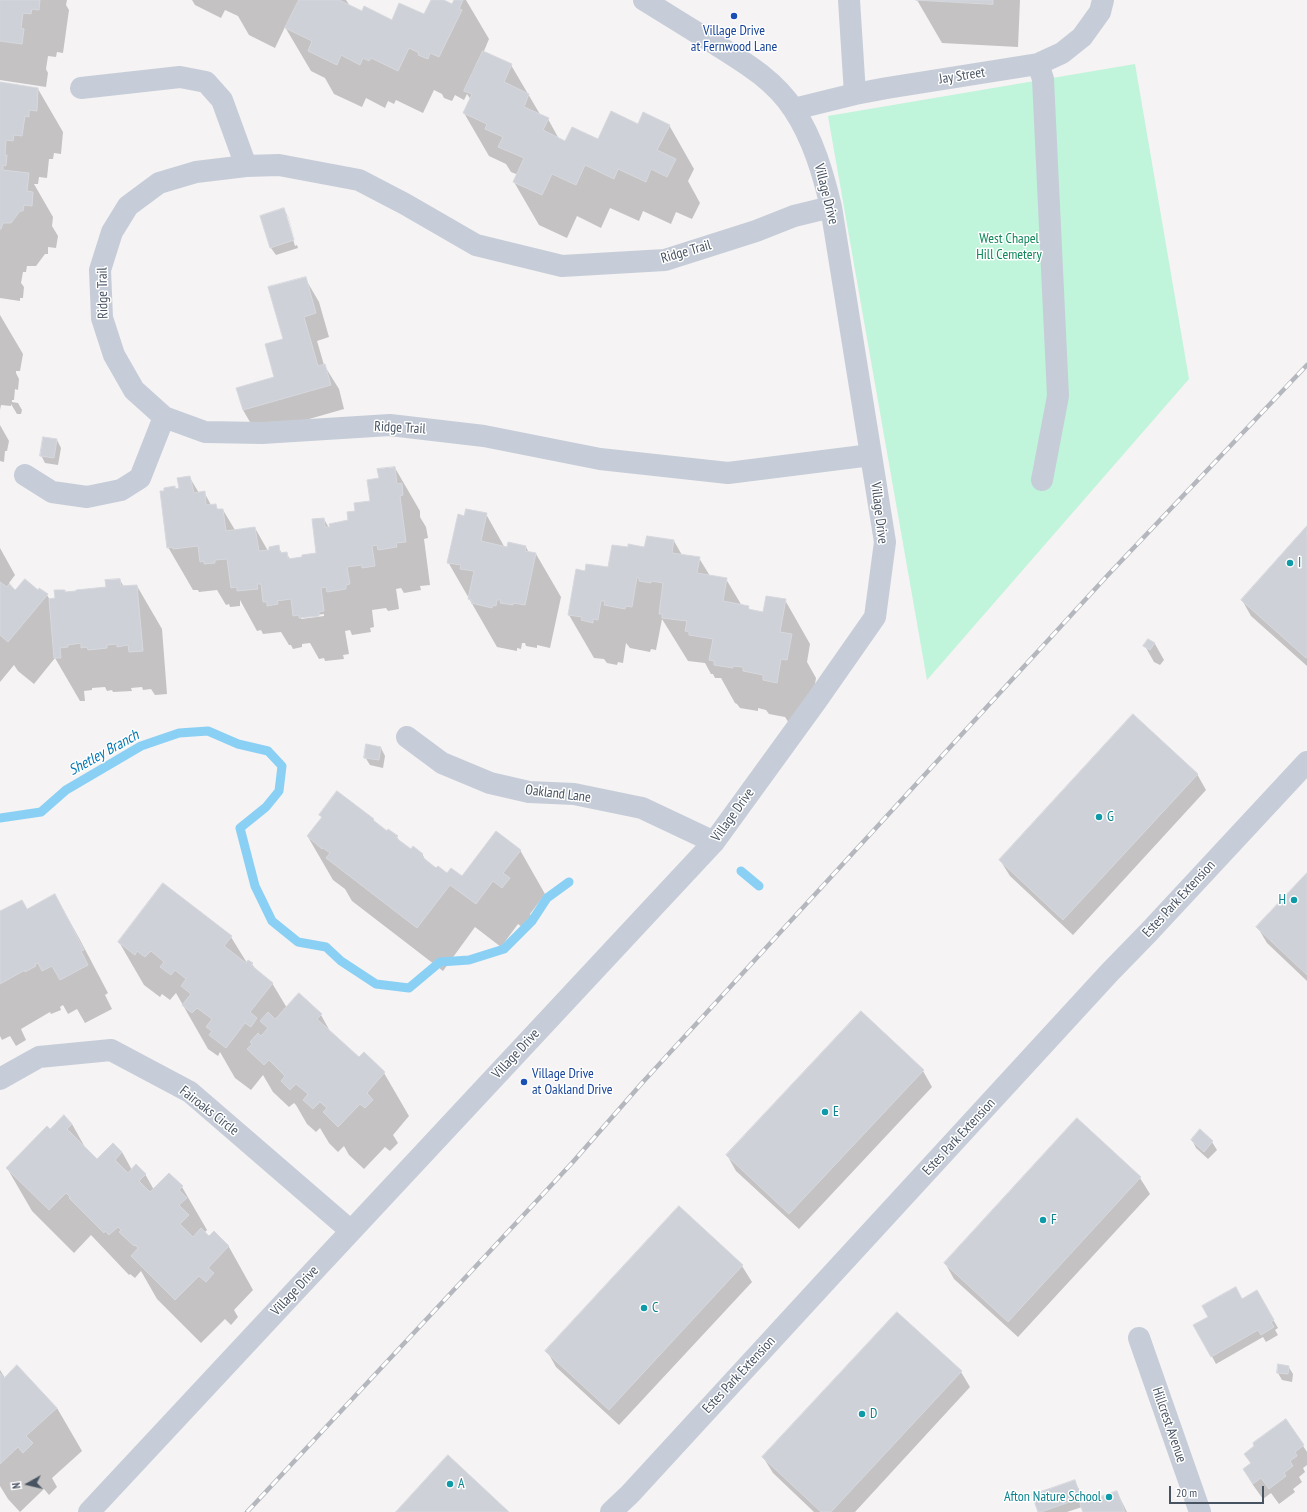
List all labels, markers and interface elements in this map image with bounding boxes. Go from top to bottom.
marker: Village Drive at Fernwood Lane [729,11,739,21]
place label: Village Drive at Fernwood Lane [691,23,777,56]
street label: Jay Street [938,64,986,88]
street label: Village Drive [810,162,842,226]
park label: West Chapel Hill Cemetery [976,231,1042,264]
street label: Ridge Trail [659,237,713,267]
street label: Ridge Trail [94,267,112,319]
street label: Ridge Trail [374,418,426,438]
street label: Village Drive [867,481,891,545]
place label: I [1298,555,1301,571]
marker: I [1285,558,1295,568]
water label: Shetley Branch [66,726,142,780]
street label: Oakland Lane [524,782,592,806]
street label: Village Drive [708,785,758,845]
place label: G [1107,809,1114,825]
marker: G [1094,812,1104,822]
street label: Estes Park Extension [1139,857,1219,941]
place label: H [1278,892,1286,908]
marker: H [1289,895,1299,905]
street label: Village Drive [489,1026,543,1082]
place label: Village Drive at Oakland Drive [532,1066,613,1098]
marker: Village Drive at Oakland Drive [519,1077,529,1087]
street label: Fairoaks Circle [176,1083,242,1139]
street label: Estes Park Extension [919,1095,999,1179]
place label: E [833,1104,839,1120]
marker: E [820,1107,830,1117]
place label: F [1051,1212,1057,1228]
marker: F [1038,1215,1048,1225]
street label: Village Drive [268,1263,322,1319]
place label: C [652,1300,658,1316]
marker: C [639,1303,649,1313]
street label: Estes Park Extension [699,1333,779,1417]
street label: Hillcrest Avenue [1148,1385,1190,1465]
place label: D [870,1406,877,1422]
marker: D [857,1409,867,1419]
north arrow [8,1464,48,1504]
place label: A [458,1476,465,1492]
scale bar [1171,1478,1266,1504]
marker: A [445,1479,455,1489]
text: N [9,1482,23,1490]
text: 20 m [1176,1485,1197,1500]
place label: Afton Nature School [1004,1489,1101,1505]
marker: Afton Nature School [1104,1492,1114,1502]

